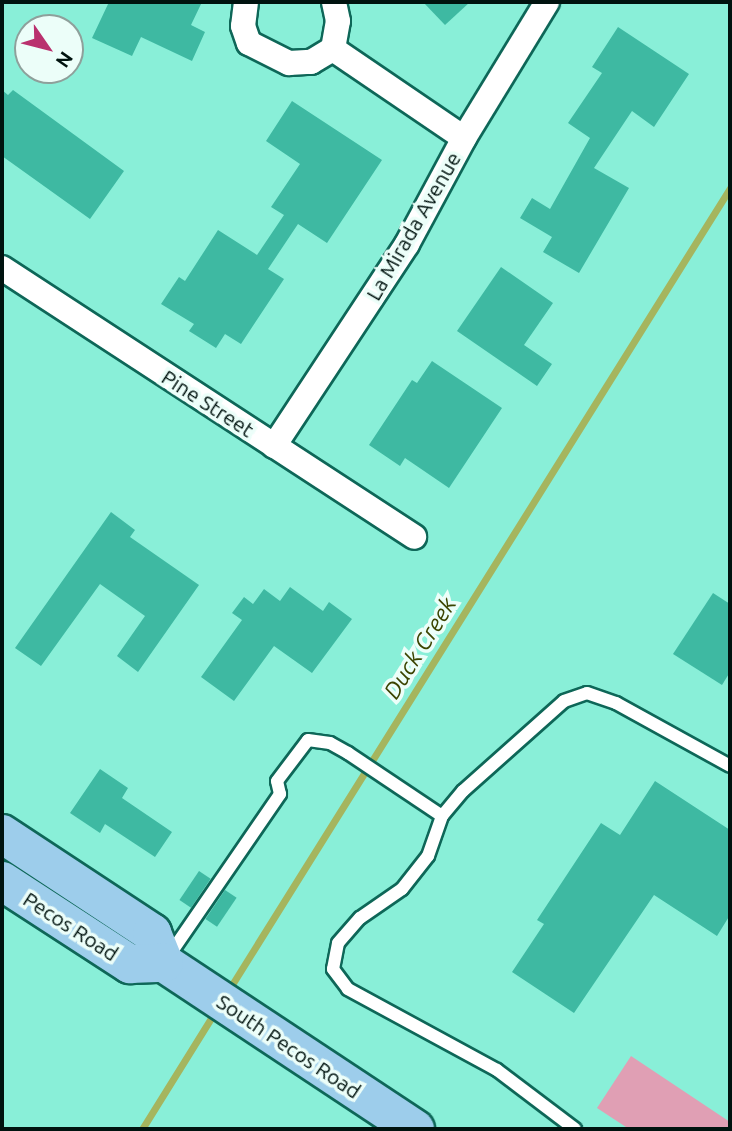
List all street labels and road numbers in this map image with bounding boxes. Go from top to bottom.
street label: La Mirada Avenue [360,147,466,305]
street label: Pine Street [157,364,259,442]
street label: Pecos Road [19,886,123,966]
street label: South Pecos Road [212,988,366,1104]

